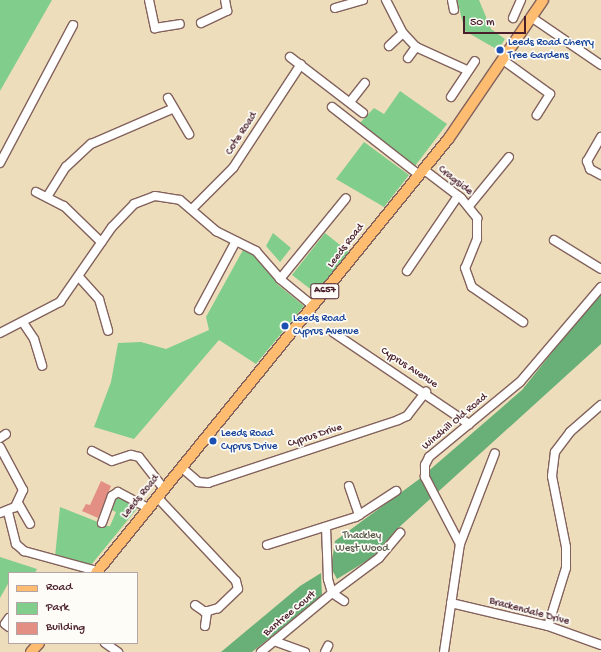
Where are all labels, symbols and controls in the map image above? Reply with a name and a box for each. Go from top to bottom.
scale bar [465,8,528,34]
text: 50 m [470,16,495,30]
place label: Leeds Road Cherry Tree Gardens [508,37,594,63]
marker: Leeds Road Cherry Tree Gardens [495,45,505,55]
street label: Cote Road [223,110,261,158]
street label: Cragside [435,163,475,199]
street label: Leeds Road [325,221,367,271]
road number: A657 [310,283,340,299]
place label: Leeds Road Cyprus Avenue [293,313,359,339]
marker: Leeds Road Cyprus Avenue [280,321,290,331]
street label: Cyprus Avenue [378,345,440,391]
street label: Windhill Old Road [420,391,490,453]
street label: Cyprus Drive [286,421,344,451]
place label: Leeds Road Cyprus Drive [221,428,277,454]
marker: Leeds Road Cyprus Drive [208,436,218,446]
street label: Leeds Road [119,472,163,522]
park label: Thackley West Wood [335,530,389,556]
legend [8,572,138,644]
text: Road [46,581,72,595]
street label: Bantree Court [261,588,319,640]
street label: Brackendale Drive [487,595,571,629]
text: Park [46,601,69,615]
text: Building [46,621,85,635]

